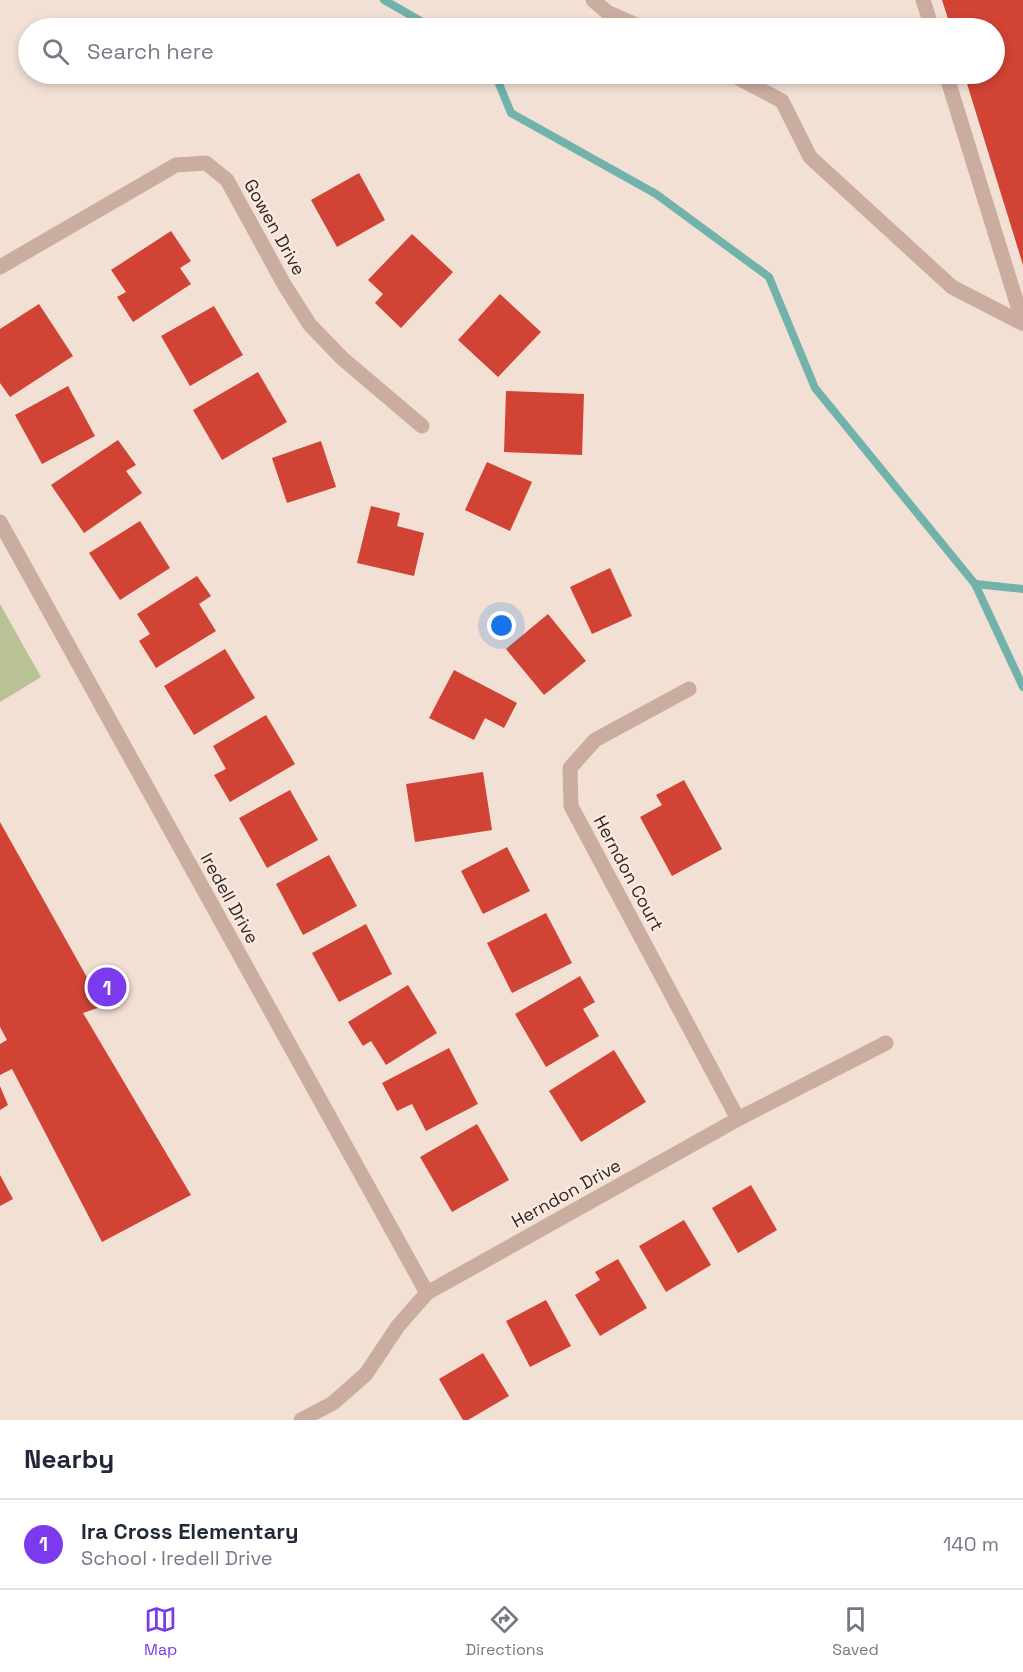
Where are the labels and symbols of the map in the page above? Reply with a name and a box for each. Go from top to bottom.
street label: Gowen Drive [239,175,311,279]
your location [487,611,516,640]
street label: Herndon Court [589,811,669,935]
street label: Iredell Drive [196,849,264,947]
pin: 1 [88,964,126,1010]
street label: Herndon Drive [507,1153,625,1233]

